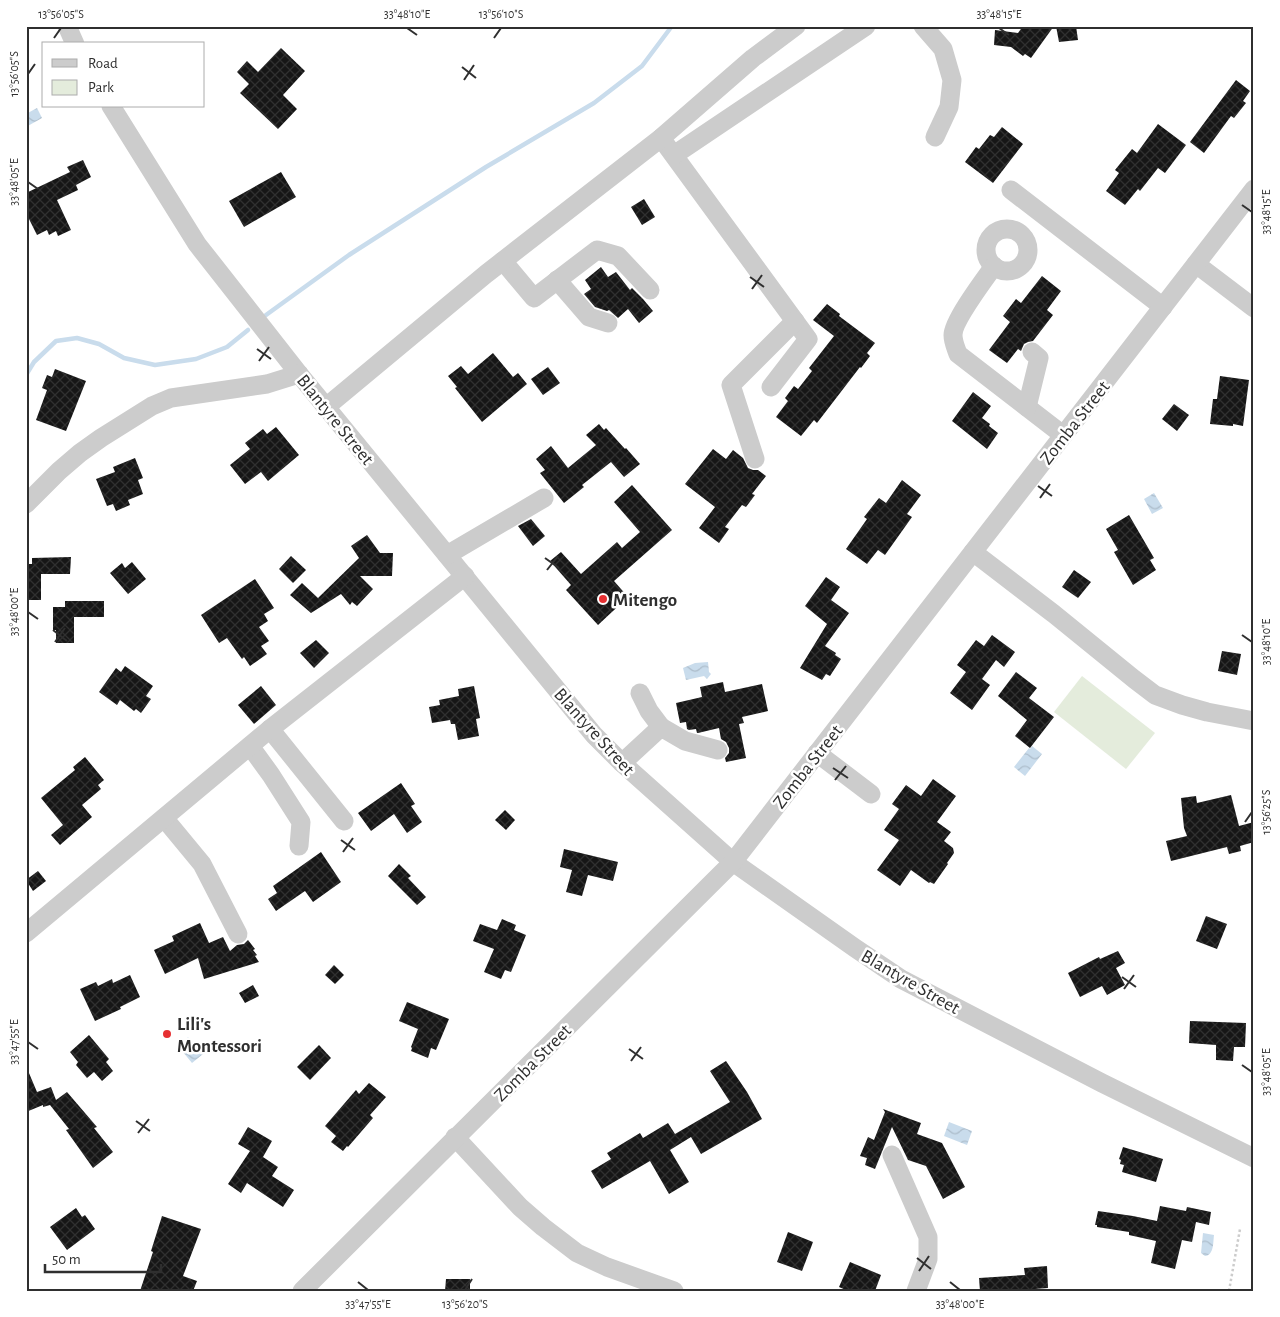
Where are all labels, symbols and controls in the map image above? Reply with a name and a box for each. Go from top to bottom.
text: 13°56'05"S [38,8,84,20]
text: 33°48'10"E [384,8,430,20]
text: 13°56'10"S [479,8,524,20]
text: 33°48'15"E [976,8,1022,20]
legend [42,42,205,108]
text: 13°56'05"S [8,51,20,97]
text: Road [88,56,118,71]
text: Park [88,80,114,95]
text: 33°48'05"E [8,158,20,206]
text: 33°48'15"E [1260,189,1272,235]
street label: Blantyre Street [293,371,377,469]
street label: Zomba Street [1037,378,1114,468]
text: 33°48'00"E [8,587,20,636]
place label: Mitengo [613,591,677,610]
marker: Mitengo [597,593,609,605]
text: 33°48'10"E [1260,619,1272,665]
street label: Blantyre Street [550,685,638,779]
street label: Zomba Street [770,722,847,812]
text: 13°56'25"S [1260,789,1272,834]
street label: Blantyre Street [858,947,963,1018]
place label: Lili's Montessori [177,1015,262,1056]
text: 33°47'55"E [8,1019,20,1065]
street label: Zomba Street [491,1021,575,1105]
marker: Lili's Montessori [161,1028,173,1040]
text: 33°48'05"E [1260,1048,1272,1096]
scale bar [45,1242,161,1274]
text: 50 m [52,1252,81,1267]
text: 33°47'55"E [345,1298,391,1310]
text: 13°56'20"S [442,1298,488,1310]
text: 33°48'00"E [936,1298,985,1310]

